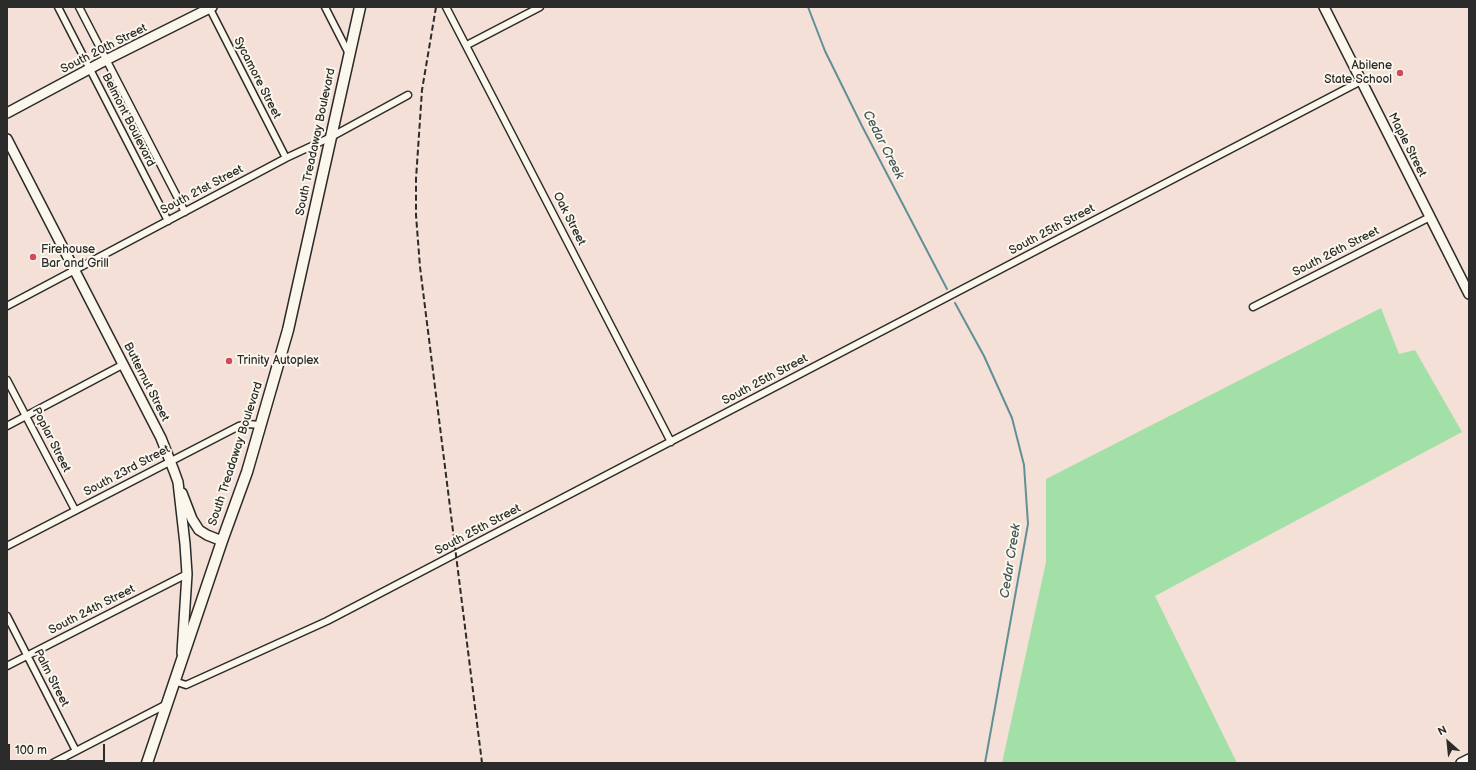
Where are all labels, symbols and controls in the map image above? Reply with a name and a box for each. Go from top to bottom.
street label: South 20th Street [58,21,150,77]
street label: Sycamore Street [230,35,284,121]
place label: Abilene State School [1324,59,1392,87]
street label: South Treadaway Boulevard [293,67,339,217]
marker: Abilene State School [1395,68,1405,78]
street label: Belmont Boulevard [98,71,158,169]
water label: Cedar Creek [859,108,907,182]
street label: Maple Street [1385,111,1429,179]
street label: South 21st Street [158,162,246,218]
street label: Oak Street [549,190,589,248]
street label: South 25th Street [1007,201,1097,259]
street label: South 26th Street [1290,224,1382,280]
place label: Firehouse Bar and Grill [41,243,109,271]
marker: Firehouse Bar and Grill [28,252,38,262]
street label: Butternut Street [120,340,172,424]
street label: South 25th Street [720,351,810,409]
place label: Trinity Autoplex [237,354,319,368]
marker: Trinity Autoplex [224,356,234,366]
street label: South Treadaway Boulevard [206,380,266,528]
street label: Poplar Street [29,405,73,475]
street label: South 23rd Street [81,442,173,500]
street label: South 25th Street [433,501,523,559]
water label: Cedar Creek [997,523,1025,599]
street label: South 24th Street [46,582,138,638]
street label: Palm Street [30,647,72,709]
north arrow [1428,722,1468,762]
text: N [1436,723,1449,739]
scale bar [10,736,107,762]
text: 100 m [15,743,47,758]

